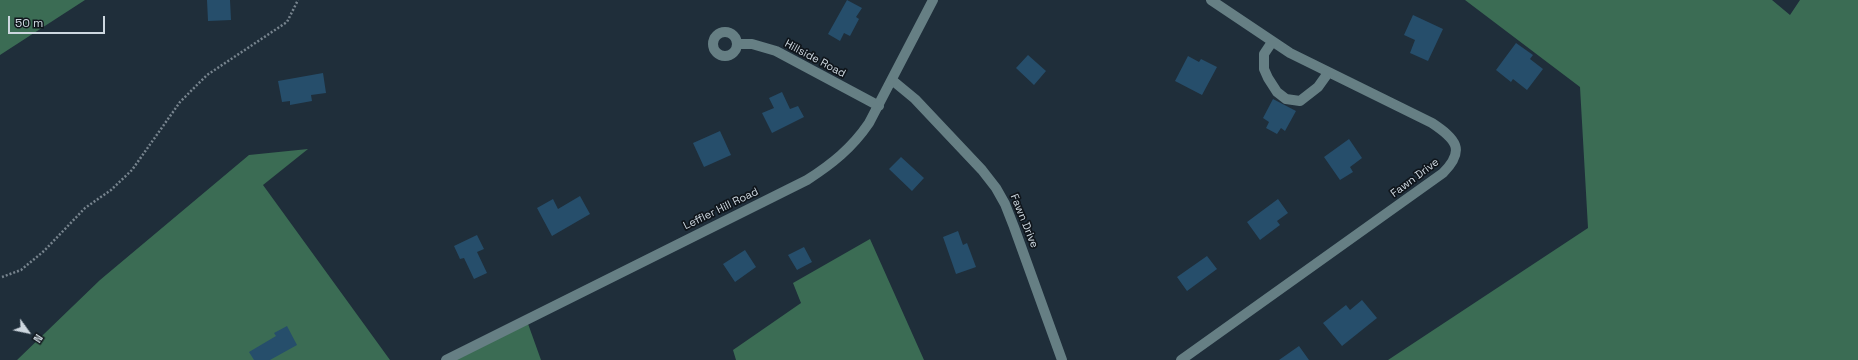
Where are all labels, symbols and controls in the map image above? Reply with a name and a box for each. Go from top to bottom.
scale bar [10,8,107,34]
text: 50 m [15,15,43,31]
street label: Hillside Road [782,37,848,81]
street label: Fawn Drive [1388,156,1442,200]
street label: Leffler Hill Road [681,185,761,233]
street label: Fawn Drive [1007,192,1041,250]
north arrow [8,312,48,352]
text: N [30,332,46,345]

